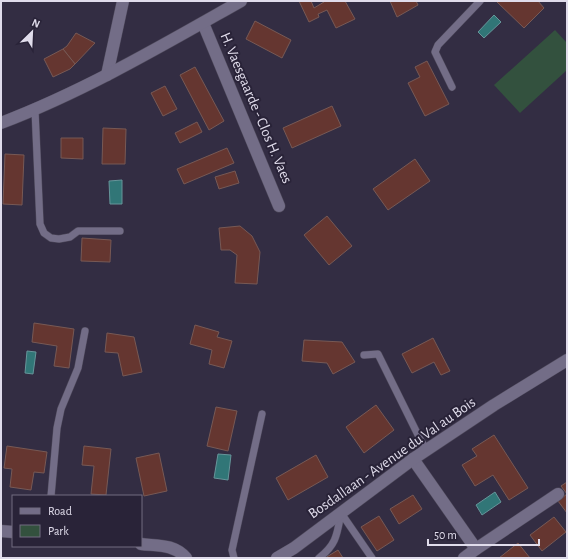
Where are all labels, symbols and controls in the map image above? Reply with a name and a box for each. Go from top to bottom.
north arrow [12,12,52,52]
text: N [30,17,42,30]
street label: H. Vaesgaarde - Clos H. Vaes [217,30,295,186]
street label: Bosdallaan - Avenue du Val au Bois [306,394,478,522]
legend [12,495,142,547]
text: Road [48,505,72,517]
scale bar [428,521,539,547]
text: Park [48,525,69,537]
text: 50 m [434,529,457,541]

